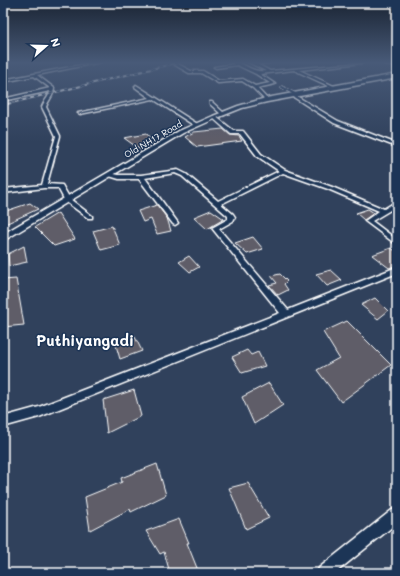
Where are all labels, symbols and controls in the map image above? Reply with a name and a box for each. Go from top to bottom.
north arrow [26,26,66,66]
text: N [47,36,64,49]
street label: Old NH17 Road [122,118,184,160]
district label: Puthiyangadi [36,330,134,350]

